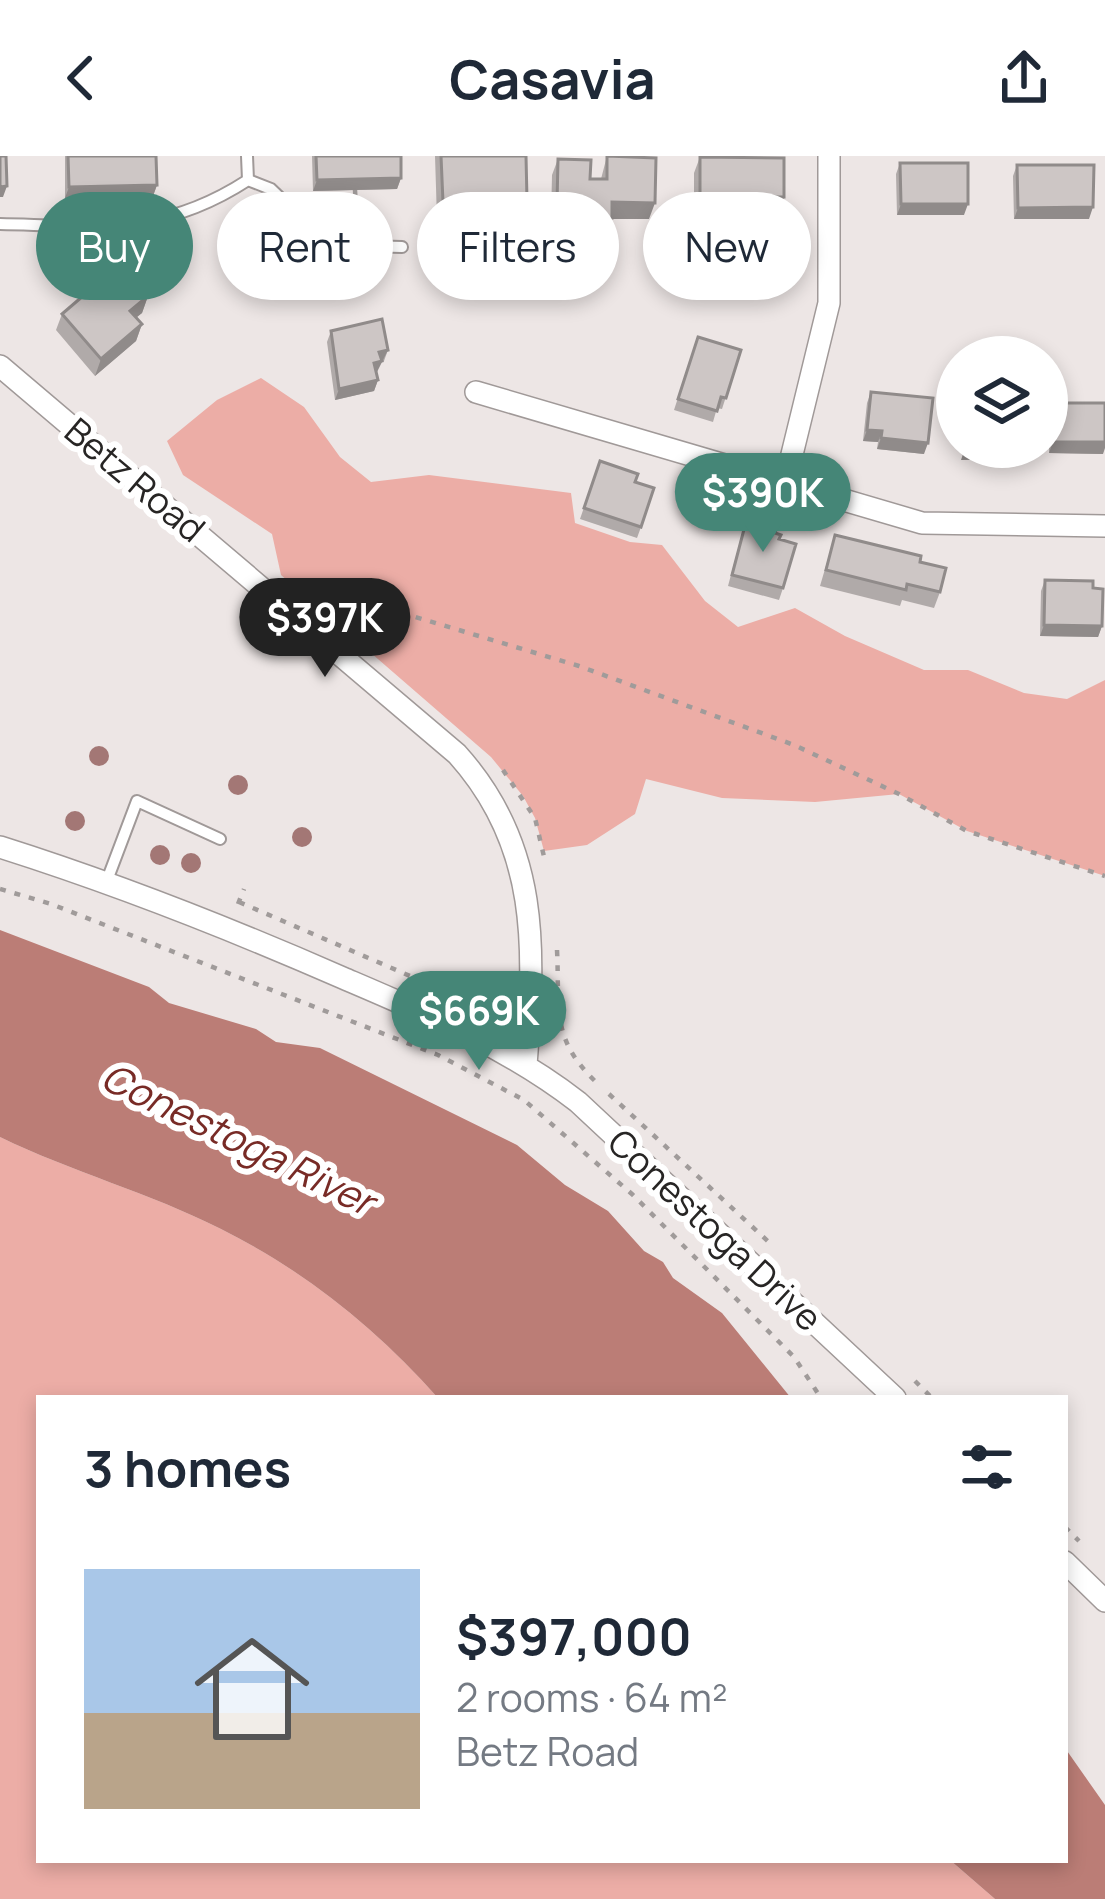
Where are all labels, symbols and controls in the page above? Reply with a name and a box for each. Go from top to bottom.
text: Casavia [449,41,656,115]
icon: back [48,45,114,111]
icon: share [991,45,1057,111]
chip: Buy [36,192,193,300]
chip: Rent [217,192,393,300]
chip: Filters [417,192,619,300]
chip: New [643,192,811,300]
map controls [936,336,1068,468]
button: layers [936,336,1068,468]
street label: Betz Road [55,406,216,553]
pin: $390K [679,453,847,555]
text: $390K [702,465,824,519]
pin: $397K [241,578,409,680]
text: $397K [266,590,384,644]
pin: $669K [395,971,563,1073]
text: $669K [418,983,540,1037]
water label: Conestoga River [93,1049,388,1230]
street label: Conestoga Drive [598,1118,833,1342]
text: 3 homes [84,1433,291,1502]
icon: filters [954,1434,1020,1500]
text: $397,000 [456,1601,692,1670]
icon: home [180,1617,324,1761]
text: 2 rooms · 64 m² [456,1670,727,1724]
text: Betz Road [456,1724,639,1778]

